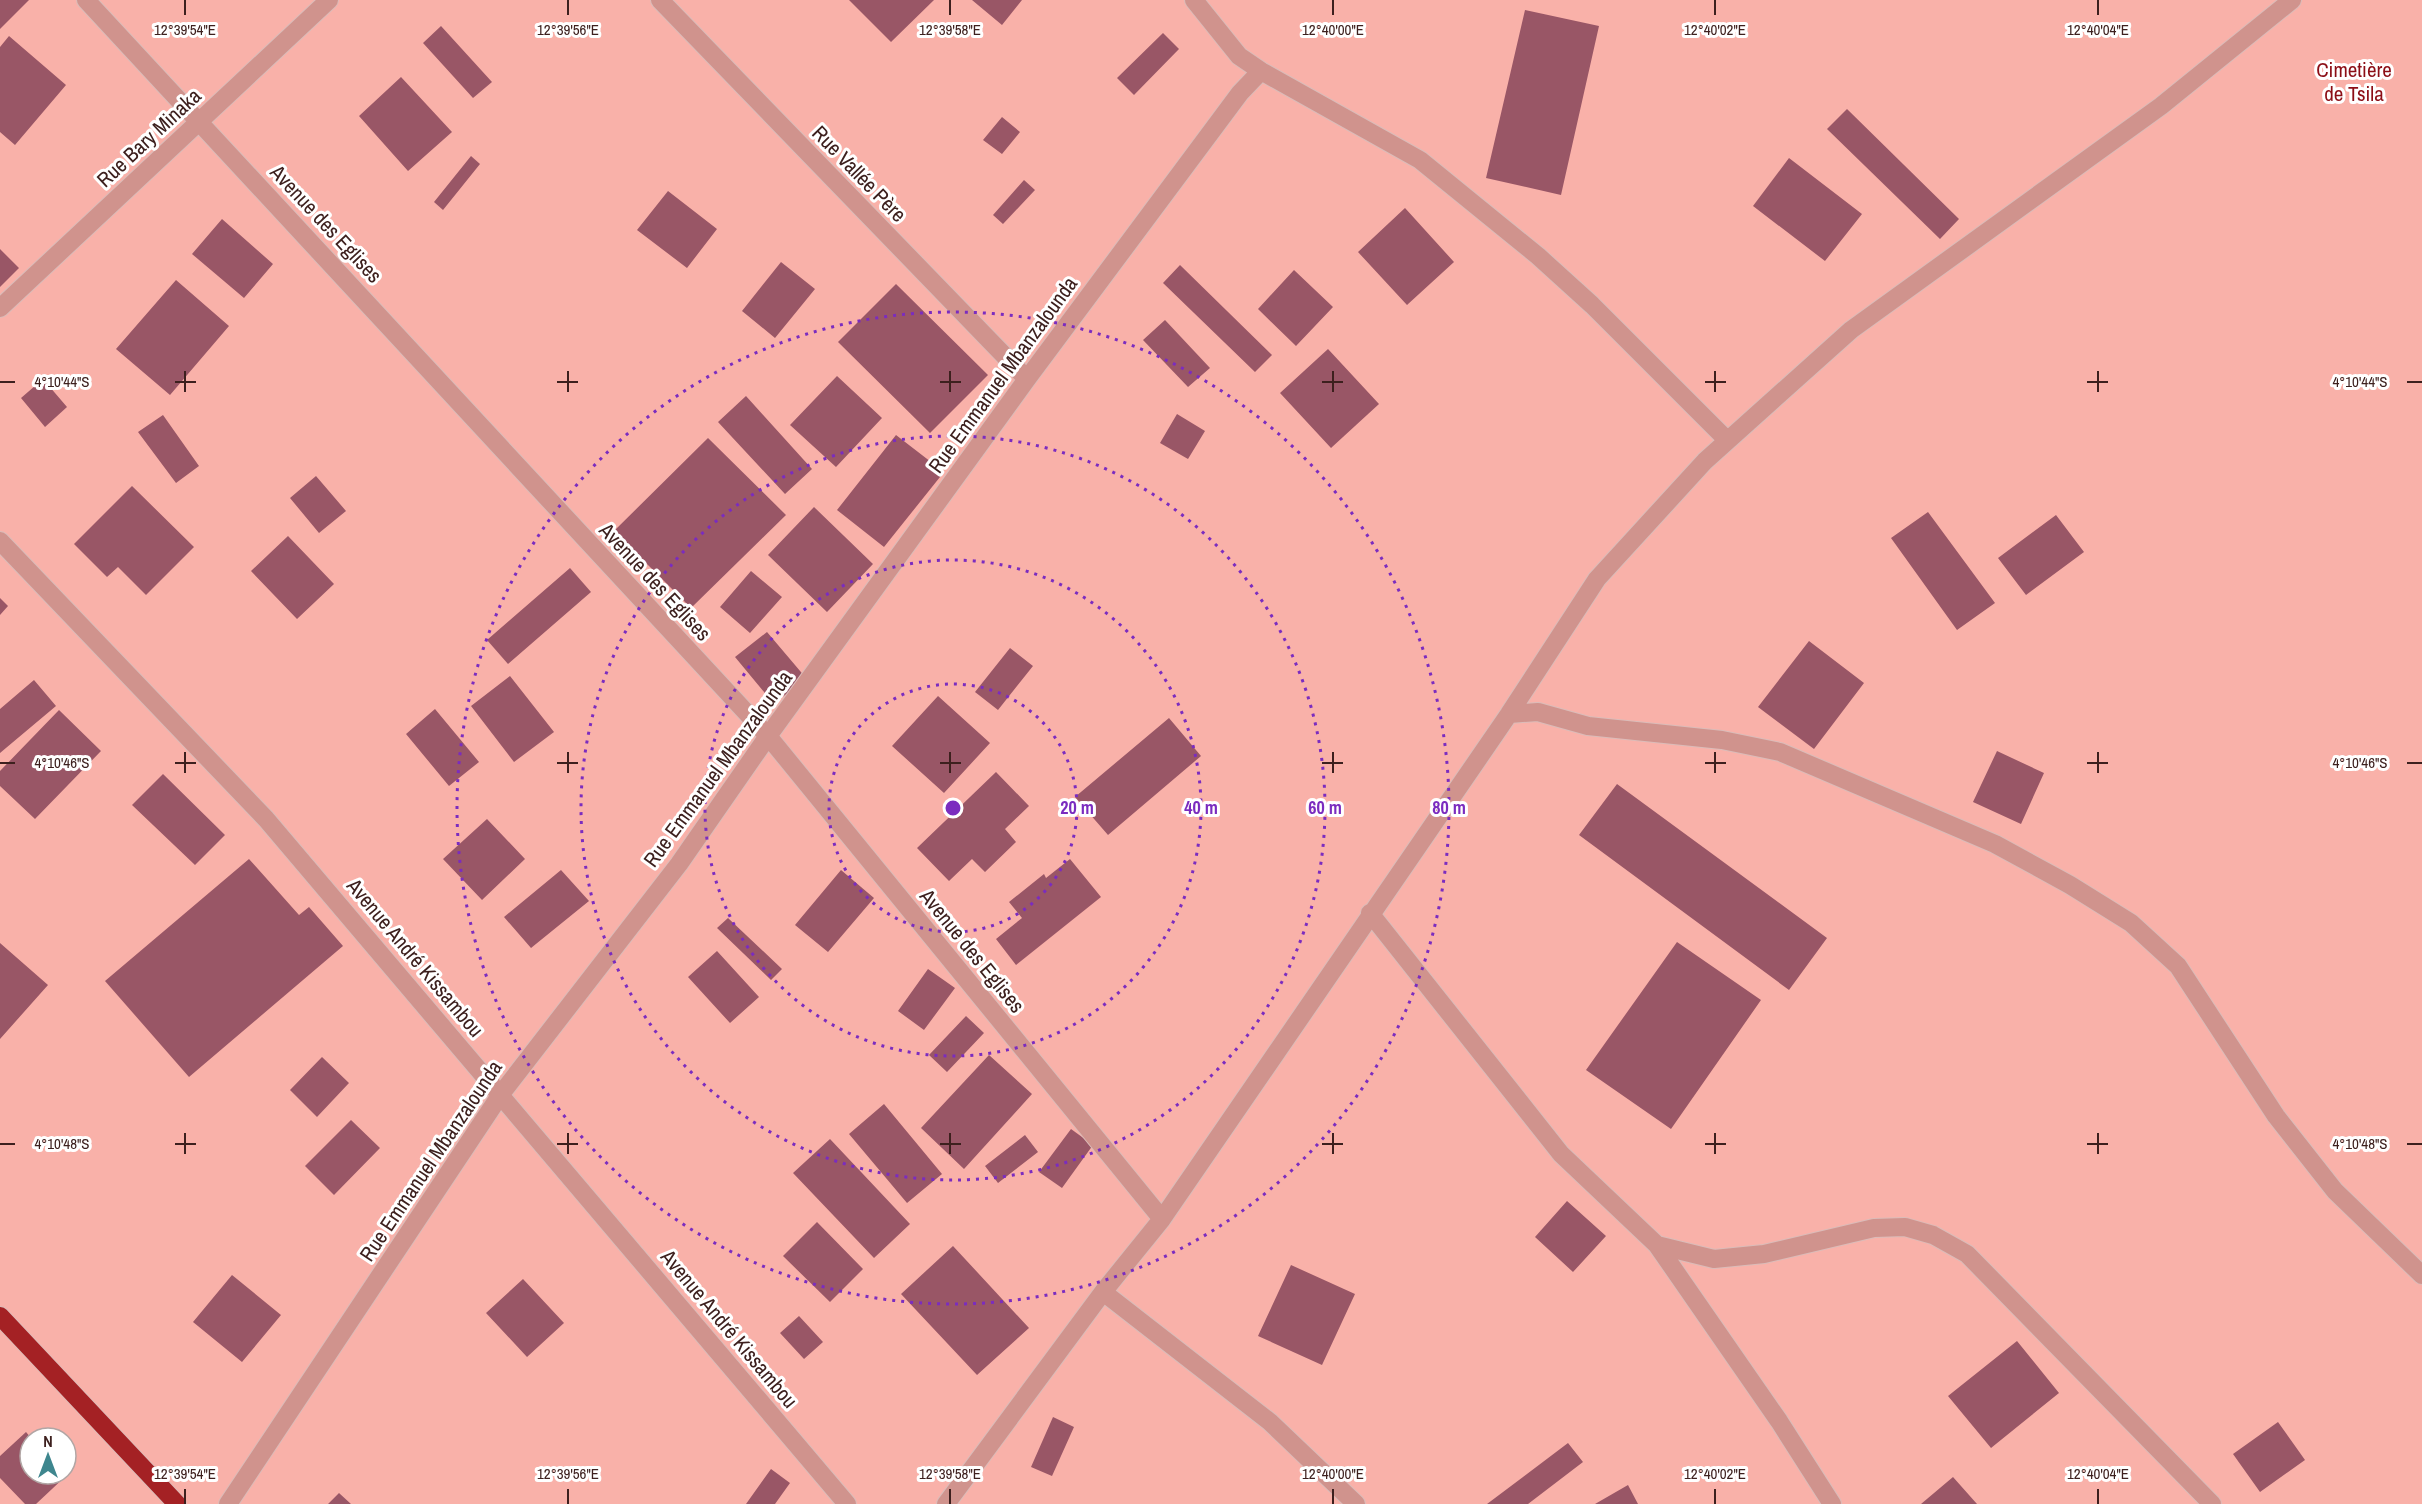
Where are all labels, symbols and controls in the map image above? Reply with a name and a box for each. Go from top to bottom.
text: 12°39'54"E [154,19,216,40]
text: 12°39'56"E [537,19,599,40]
text: 12°39'58"E [919,19,981,40]
text: 12°40'00"E [1302,19,1364,40]
text: 12°40'02"E [1684,19,1746,40]
text: 12°40'04"E [2067,19,2129,40]
park label: Cimetière de Tsila [2316,55,2392,108]
street label: Rue Bary Minaka [90,81,208,194]
street label: Rue Vallée Père [806,119,913,228]
street label: Avenue des Eglises [263,157,389,289]
street label: Rue Emmanuel Mbanzalounda [921,270,1084,479]
text: 4°10'44"S [34,371,90,392]
text: 4°10'44"S [2332,371,2388,392]
street label: Avenue des Eglises [592,515,718,647]
street label: Rue Emmanuel Mbanzalounda [636,664,799,873]
text: 4°10'46"S [34,752,90,773]
text: 4°10'46"S [2332,752,2388,773]
text: 20 m [1060,795,1094,820]
text: 40 m [1184,795,1218,820]
text: 60 m [1308,795,1342,820]
text: 80 m [1432,795,1466,820]
centre of rings [943,798,963,818]
street label: Avenue André Kissambou [340,871,490,1043]
street label: Avenue des Eglises [913,882,1031,1019]
street label: Rue Emmanuel Mbanzalounda [352,1054,509,1267]
text: 4°10'48"S [34,1133,90,1154]
text: 4°10'48"S [2332,1133,2388,1154]
street label: Avenue André Kissambou [654,1242,804,1414]
north arrow [18,1426,78,1486]
text: N [43,1430,53,1452]
text: 12°39'54"E [154,1463,216,1484]
text: 12°39'56"E [537,1463,599,1484]
text: 12°39'58"E [919,1463,981,1484]
text: 12°40'00"E [1302,1463,1364,1484]
text: 12°40'02"E [1684,1463,1746,1484]
text: 12°40'04"E [2067,1463,2129,1484]

